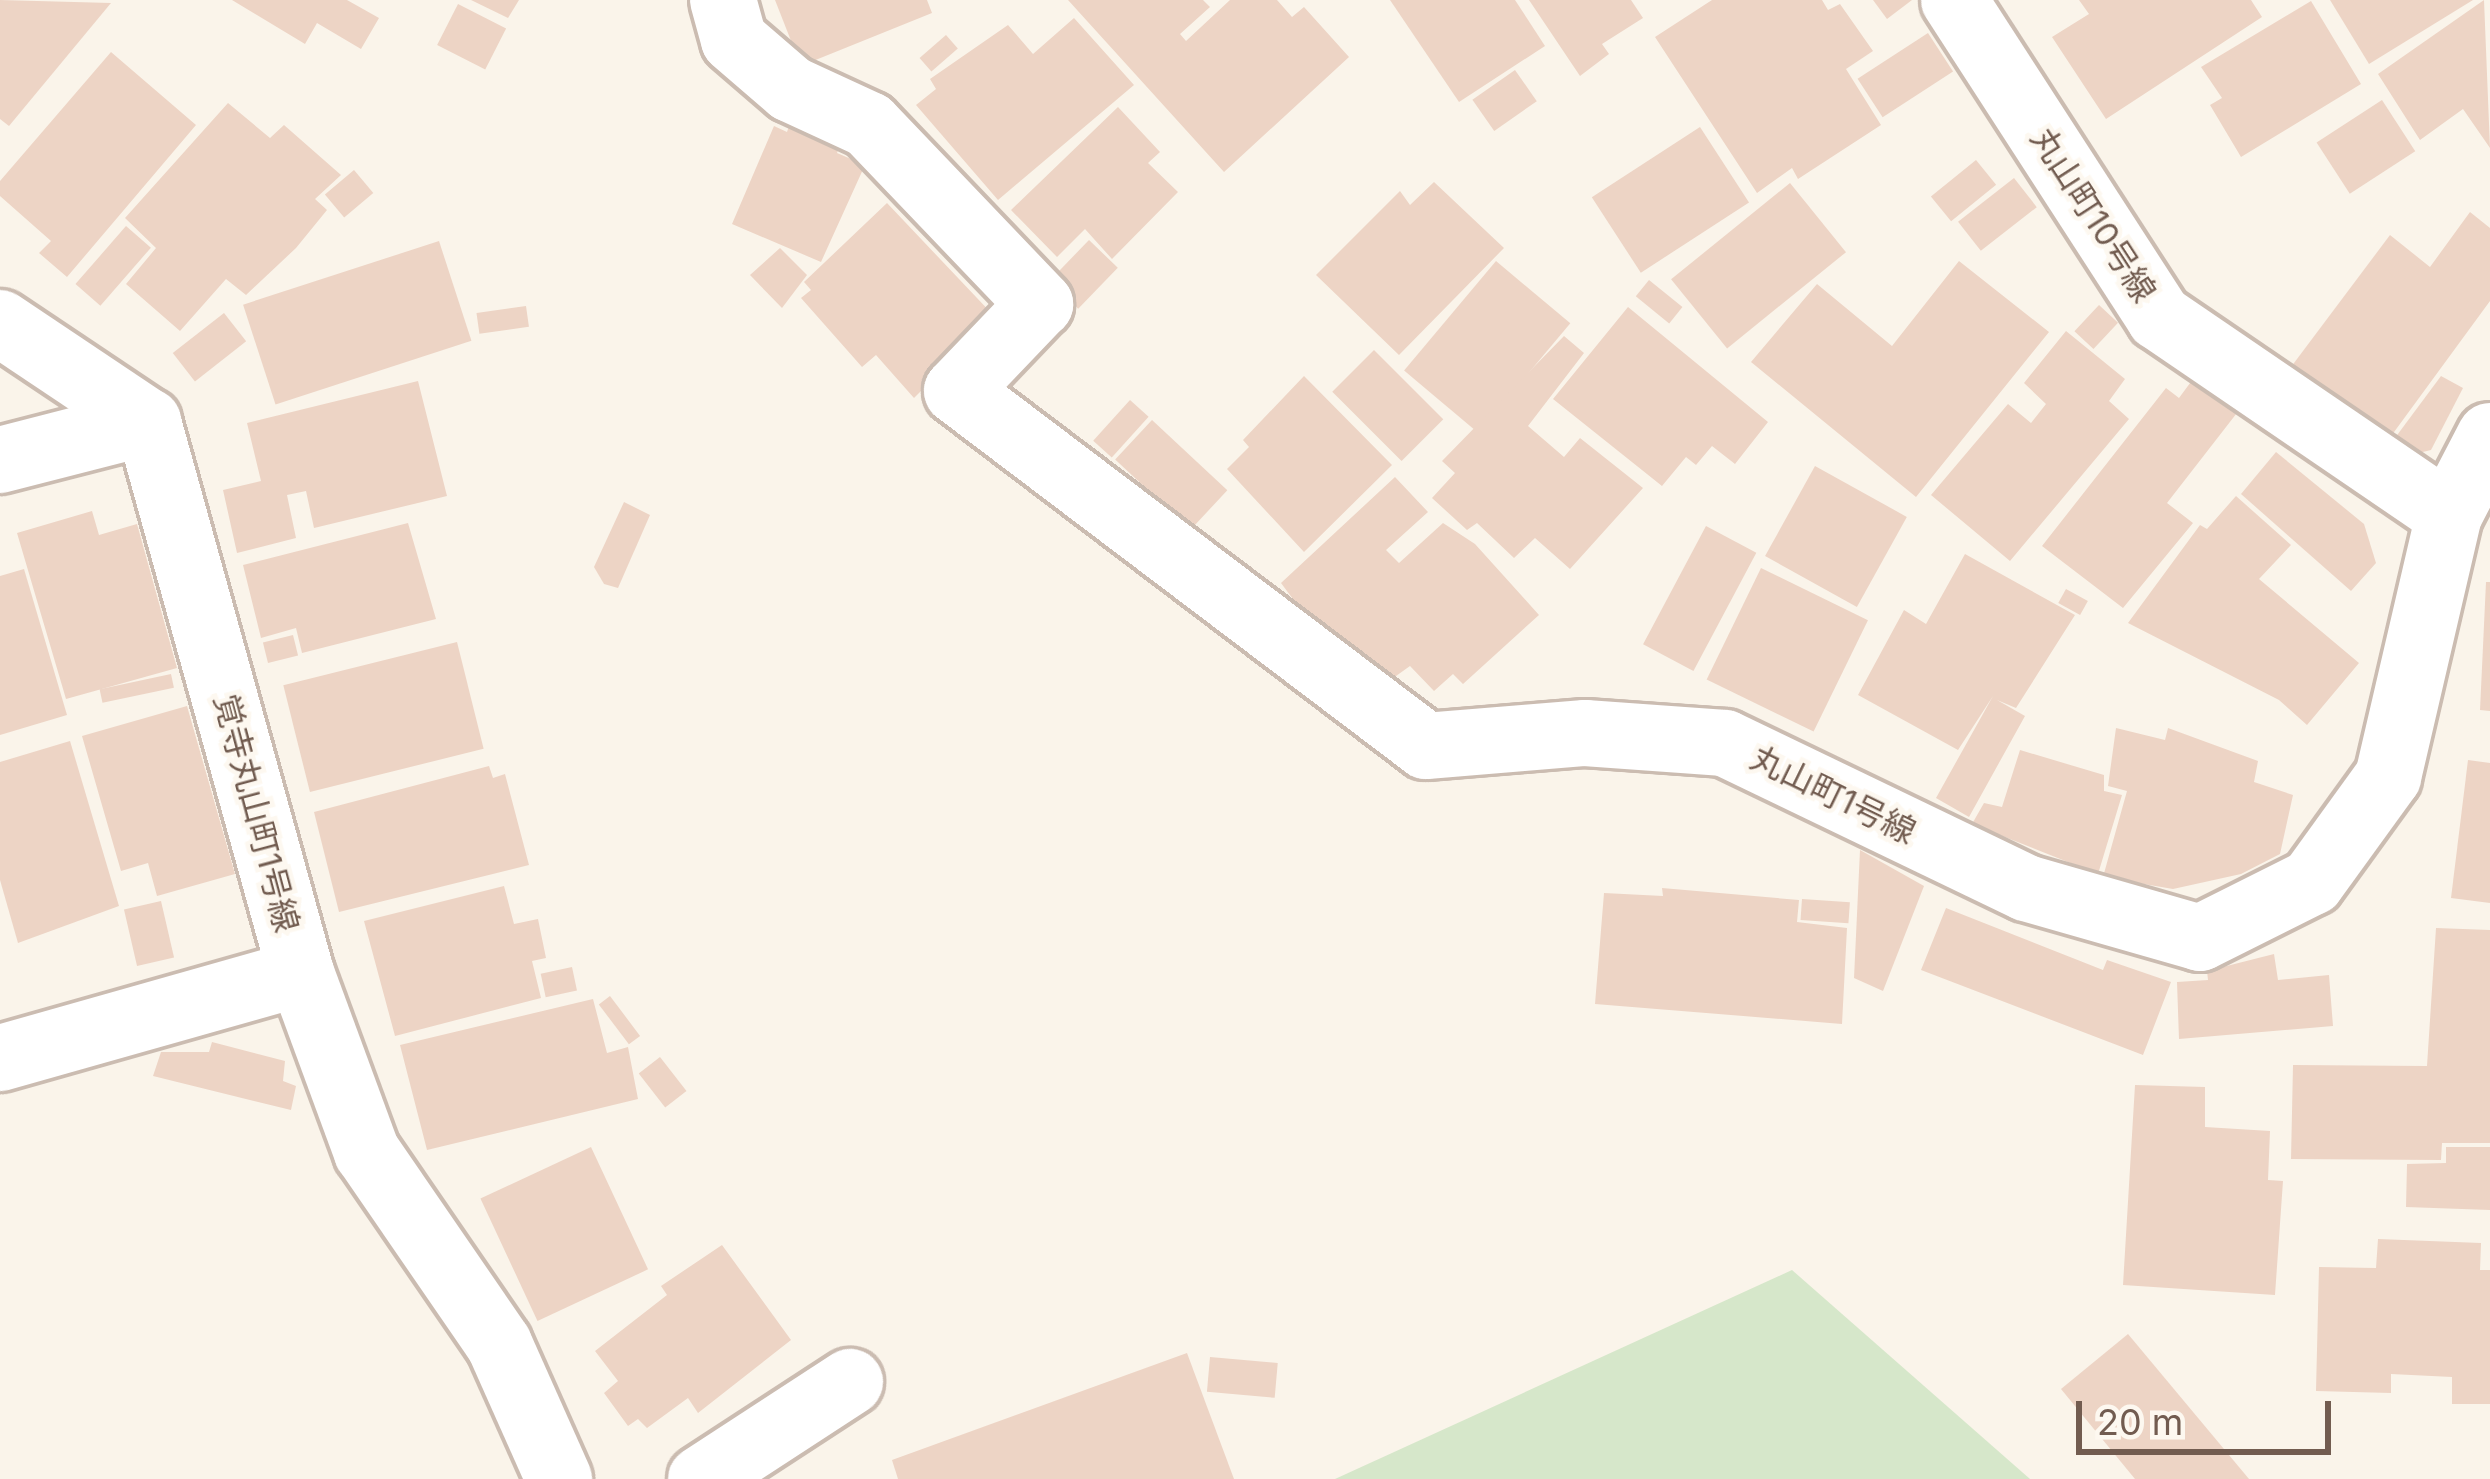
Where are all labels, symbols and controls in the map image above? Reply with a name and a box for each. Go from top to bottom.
street label: 丸山町10号線 [2022,121,2164,309]
street label: 覚寺丸山町1号線 [205,690,307,936]
street label: 丸山町1号線 [1744,738,1922,852]
scale bar [2082,1377,2337,1451]
text: 20 m [2097,1400,2183,1444]

